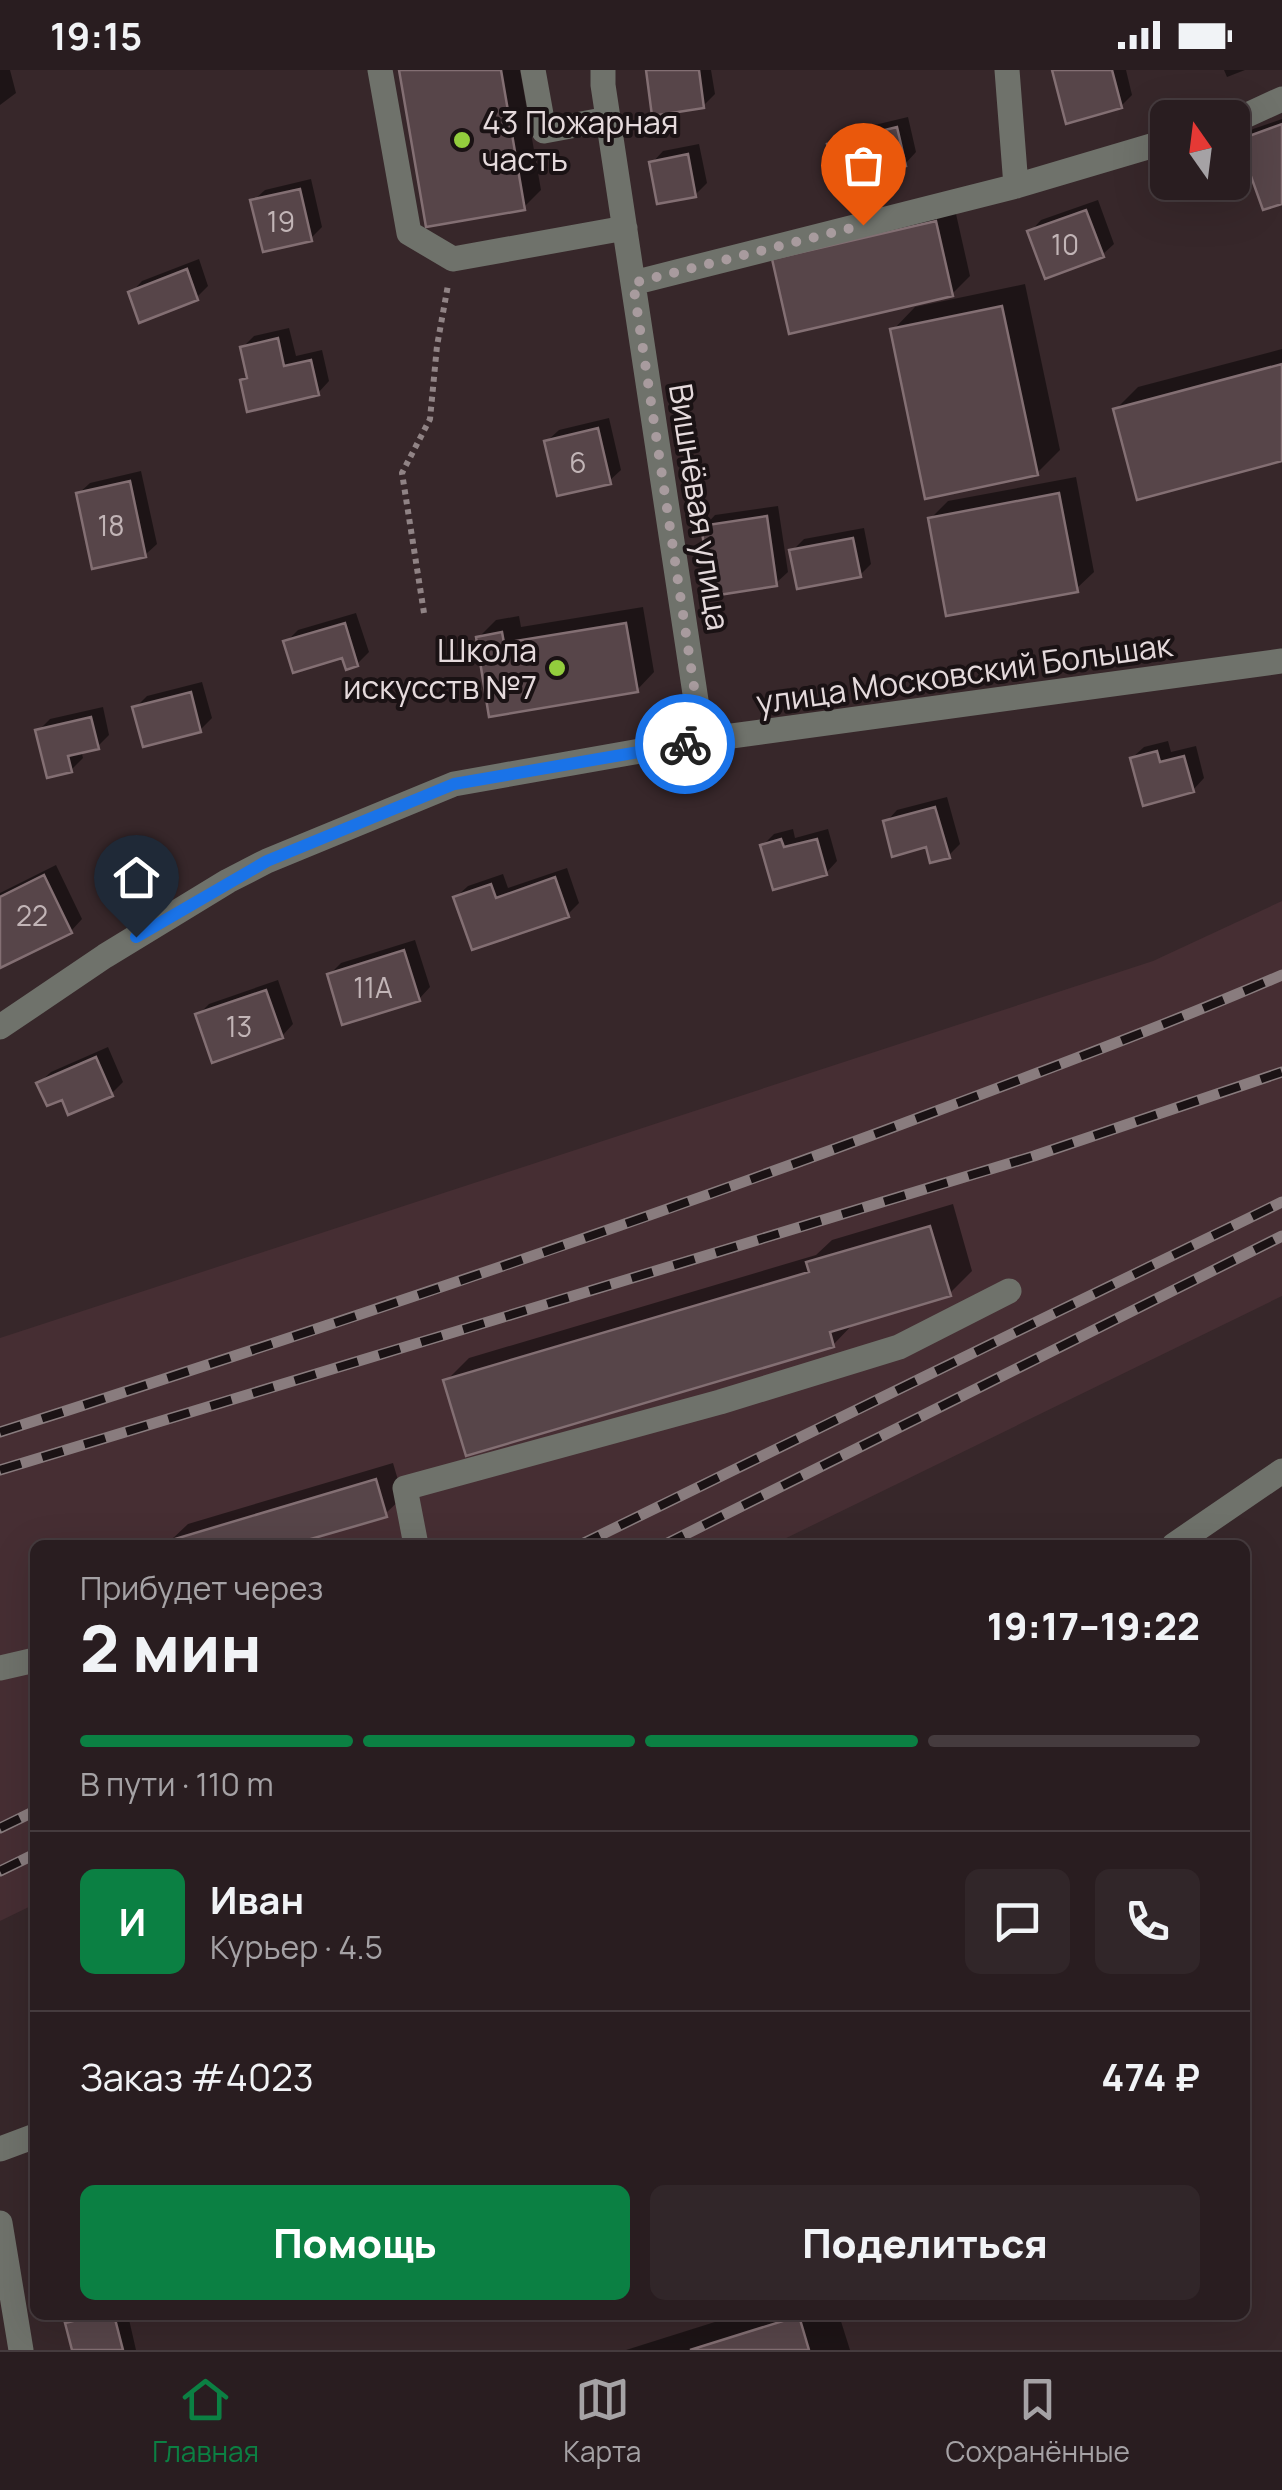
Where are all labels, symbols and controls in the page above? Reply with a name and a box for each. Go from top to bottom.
text: 19:15 [50,9,142,61]
place label: 43 Пожарная часть [482,100,679,181]
north arrow [1150,100,1250,200]
map controls [1150,100,1250,200]
pin [821,123,906,226]
marker: 43 Пожарная часть [451,129,473,151]
icon: bag [836,138,891,193]
house number: 19 [267,202,295,240]
house number: 10 [1051,225,1079,263]
street label: Вишнёвая улица [659,381,741,633]
house number: 6 [569,443,587,481]
house number: 18 [97,506,125,544]
street label: улица Московский Большак [753,622,1176,724]
place label: Школа искусств №7 [343,628,537,709]
marker: Школа искусств №7 [546,657,568,679]
courier [635,694,735,794]
icon: bike [658,717,713,772]
pin [94,835,179,938]
icon: home [109,850,164,905]
house number: 22 [16,896,48,934]
house number: 11А [353,968,393,1006]
house number: 13 [226,1007,252,1045]
text: Прибудет через [80,1566,323,1610]
text: 19:17–19:22 [987,1599,1200,1651]
text: 2 мин [80,1603,262,1692]
text: В пути · 110 m [80,1762,274,1806]
button: chat [965,1869,1070,1974]
button: phone [1095,1869,1200,1974]
text: Иван [210,1873,304,1925]
text: И [119,1895,146,1947]
text: Курьер · 4.5 [210,1925,383,1969]
text: Заказ #4023 [80,2050,314,2102]
text: 474 ₽ [1101,2050,1200,2102]
button: Помощь [80,2185,630,2300]
button: Поделиться [650,2185,1200,2300]
tab: Главная [152,2372,259,2470]
tab: Карта [563,2372,641,2470]
tab: Сохранённые [945,2372,1130,2470]

